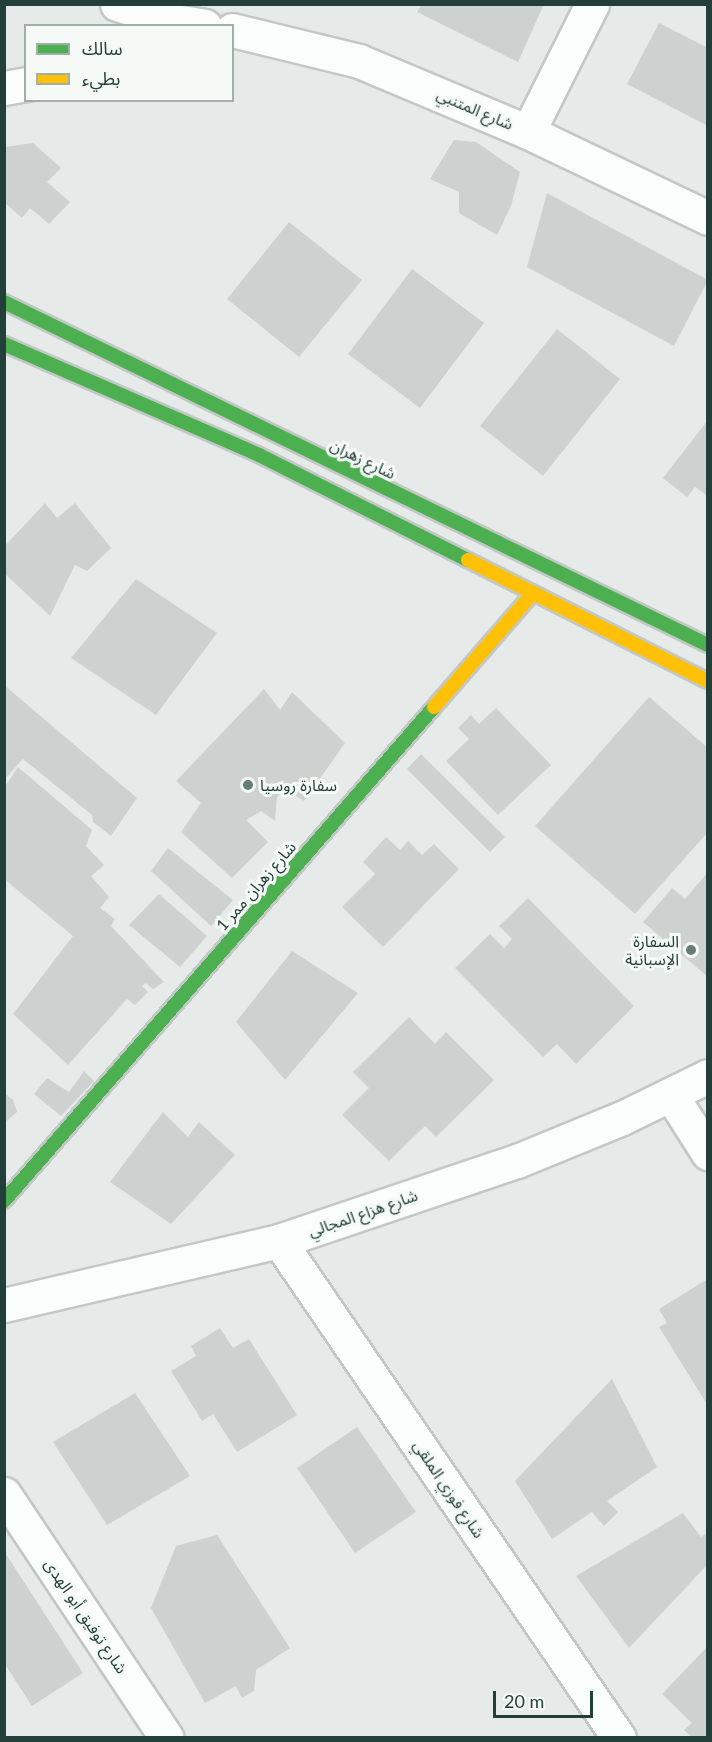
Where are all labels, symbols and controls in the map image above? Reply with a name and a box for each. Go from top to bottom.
legend [24,24,234,102]
text: سالك [82,37,123,59]
text: بطيء [82,67,120,89]
street label: شارع المتنبي [434,84,516,134]
street label: شارع زهران [327,435,399,483]
place label: سفارة روسيا [260,775,337,795]
marker: سفارة روسيا [241,778,255,792]
street label: شارع زهران ممر 1 [212,837,300,935]
place label: السفارة الإسبانية [625,931,679,969]
marker: السفارة الإسبانية [684,943,698,957]
street label: شارع هزاع المجالي [306,1185,420,1241]
street label: شارع فوزي الملقي [409,1436,489,1542]
street label: شارع توفيق أبو الهدى [41,1555,131,1677]
scale bar [496,1679,596,1717]
text: 20 m [504,1690,544,1712]

